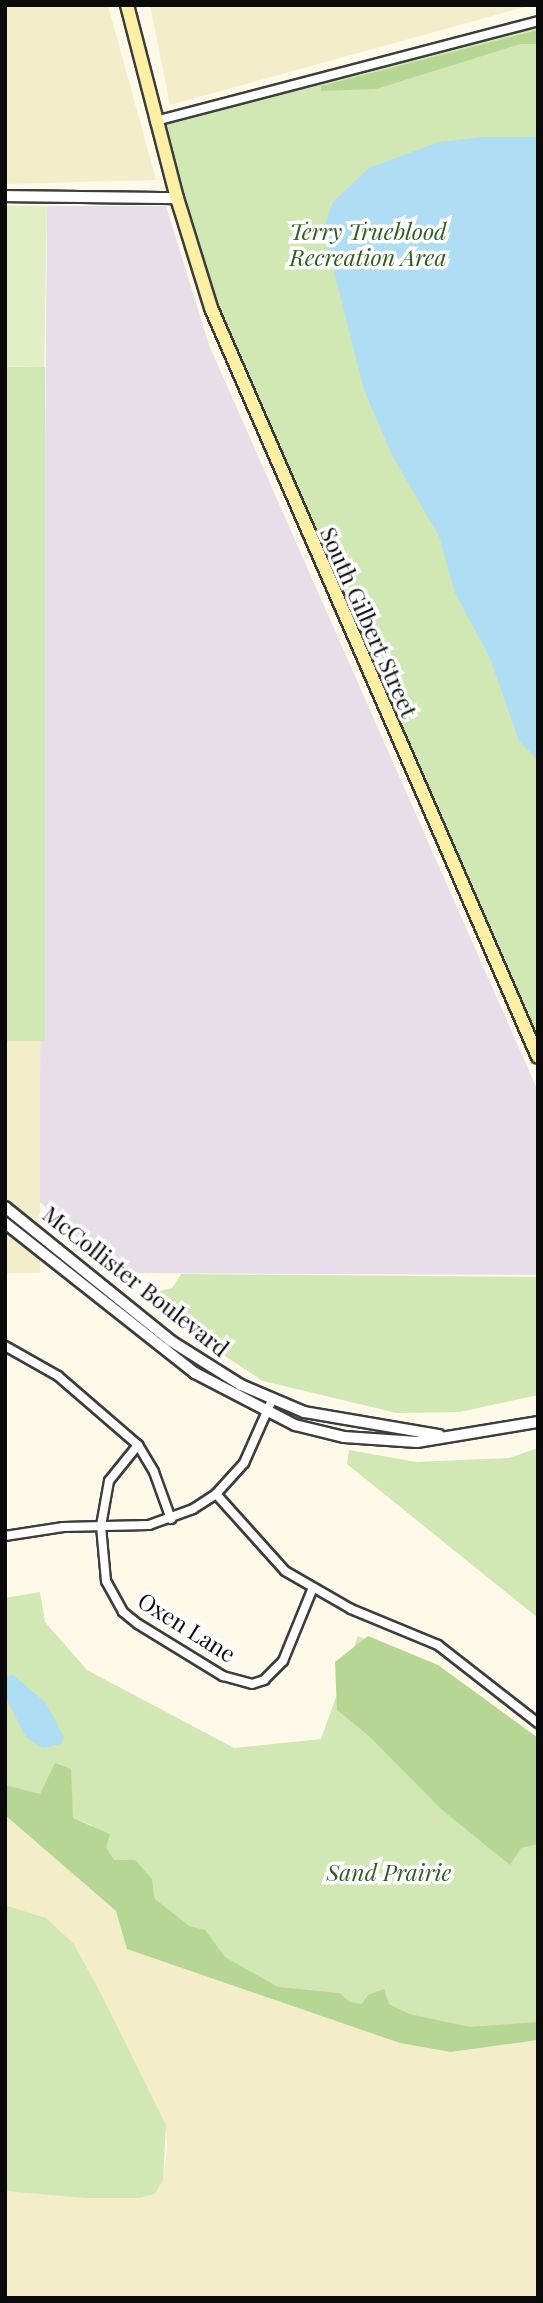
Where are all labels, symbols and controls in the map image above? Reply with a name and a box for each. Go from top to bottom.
park label: Terry Trueblood Recreation Area [289,217,447,271]
street label: South Gilbert Street [315,522,423,722]
street label: McCollister Boulevard [37,1200,235,1362]
street label: Oxen Lane [133,1586,241,1668]
park label: Sand Prairie [327,1858,451,1886]

